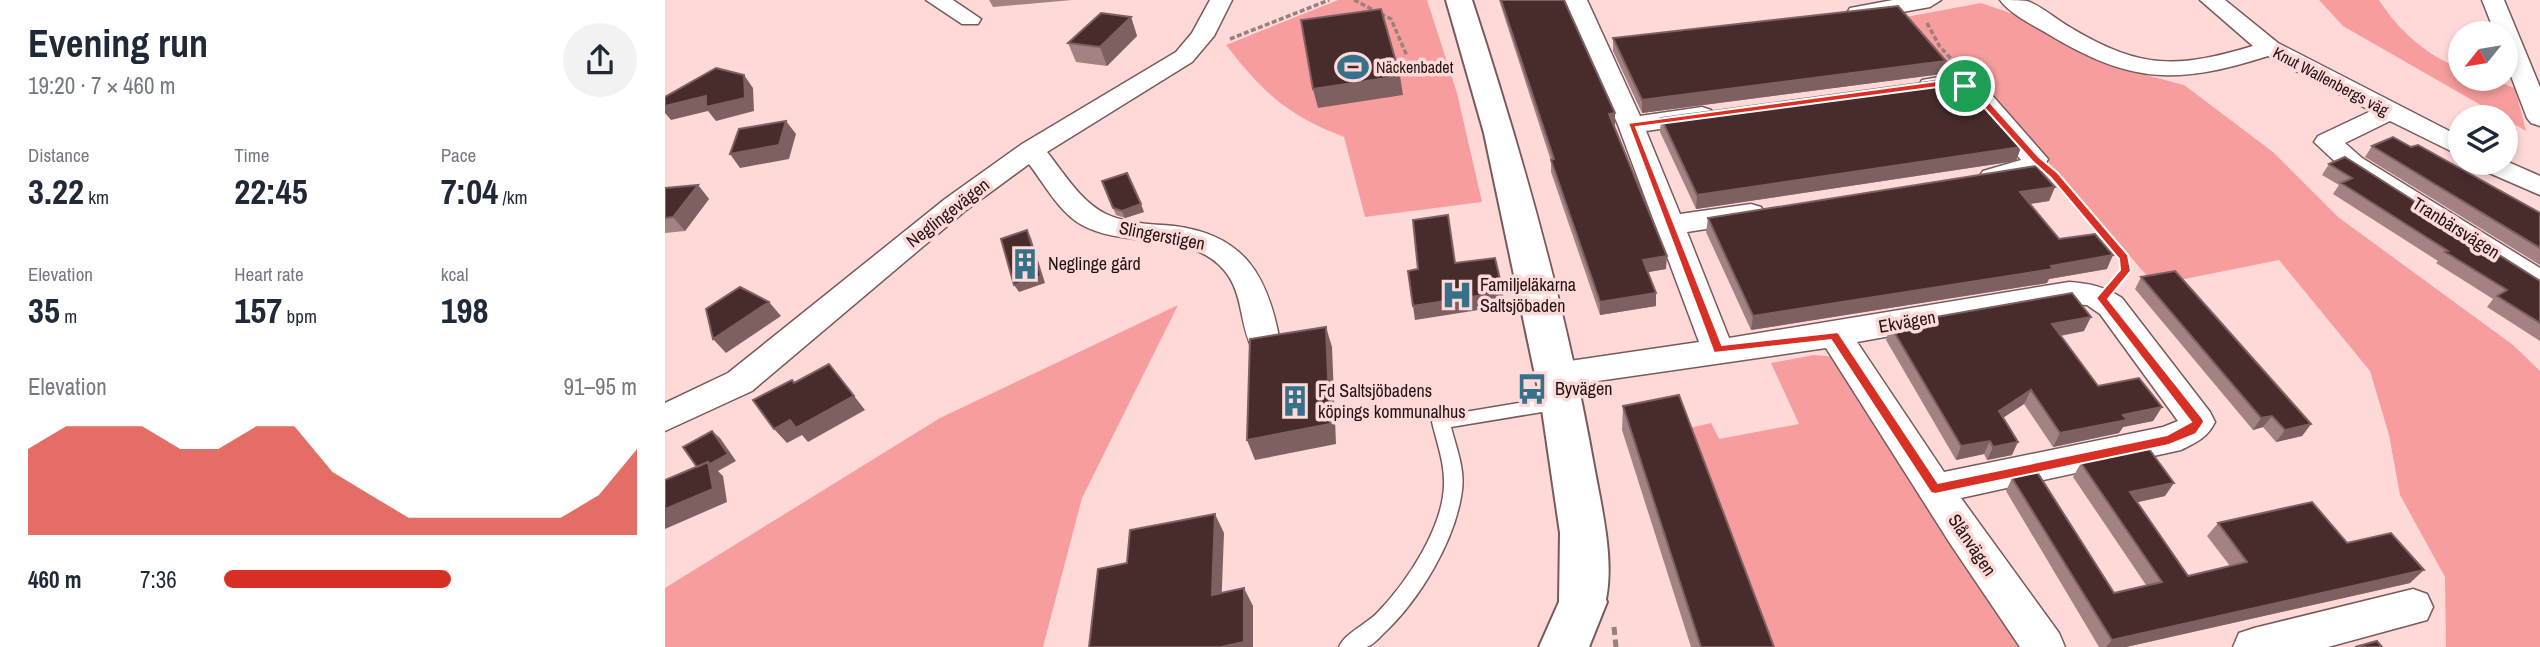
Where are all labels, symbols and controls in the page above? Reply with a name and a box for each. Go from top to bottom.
text: Evening run [28,18,208,69]
north arrow [2448,21,2518,91]
map controls [2448,21,2518,175]
button: share [563,23,637,97]
street label: Knut Wallenbergs väg [2269,41,2393,121]
sports icon: Näckenbadet [1336,50,1370,84]
place label: Näckenbadet [1376,56,1454,78]
pin [1935,56,1995,116]
icon: arrive [1946,67,1984,105]
text: 19:20 · 7 × 460 m [28,70,175,101]
button: layers [2448,105,2518,175]
text: Distance [28,142,89,168]
text: Time [234,142,269,168]
text: Pace [441,142,476,168]
text: 3.22 [28,168,84,215]
text: 22:45 [234,168,308,215]
text: 7:04 [441,168,498,215]
street label: Neglingevägen [901,172,995,253]
text: km [84,184,109,210]
text: /km [498,184,528,210]
street label: Tranbärsvägen [2408,191,2505,264]
street label: Slingerstigen [1117,215,1207,256]
building icon: Neglinge gård [1008,247,1042,281]
place label: Neglinge gård [1048,251,1141,276]
text: Elevation [28,261,93,287]
text: Heart rate [234,261,304,287]
text: kcal [441,261,468,287]
place label: Familjeläkarna Saltsjöbaden [1480,272,1576,318]
hospital icon: Familjeläkarna Saltsjöbaden [1440,278,1474,312]
text: 35 [28,287,60,334]
text: 157 [234,287,282,334]
text: 198 [441,287,489,334]
text: m [60,303,77,329]
text: bpm [282,303,317,329]
street label: Ekvägen [1876,304,1937,339]
text: Elevation [28,371,107,402]
text: 91–95 m [564,371,637,402]
bus stop icon: Byvägen [1515,372,1549,406]
place label: Byvägen [1555,376,1612,401]
place label: Fd Saltsjöbadens köpings kommunalhus [1318,378,1466,424]
building icon: Fd Saltsjöbadens köpings kommunalhus [1278,384,1312,418]
street label: Slånvägen [1943,509,2002,581]
text: 460 m [28,564,81,595]
text: 7:36 [140,564,177,595]

